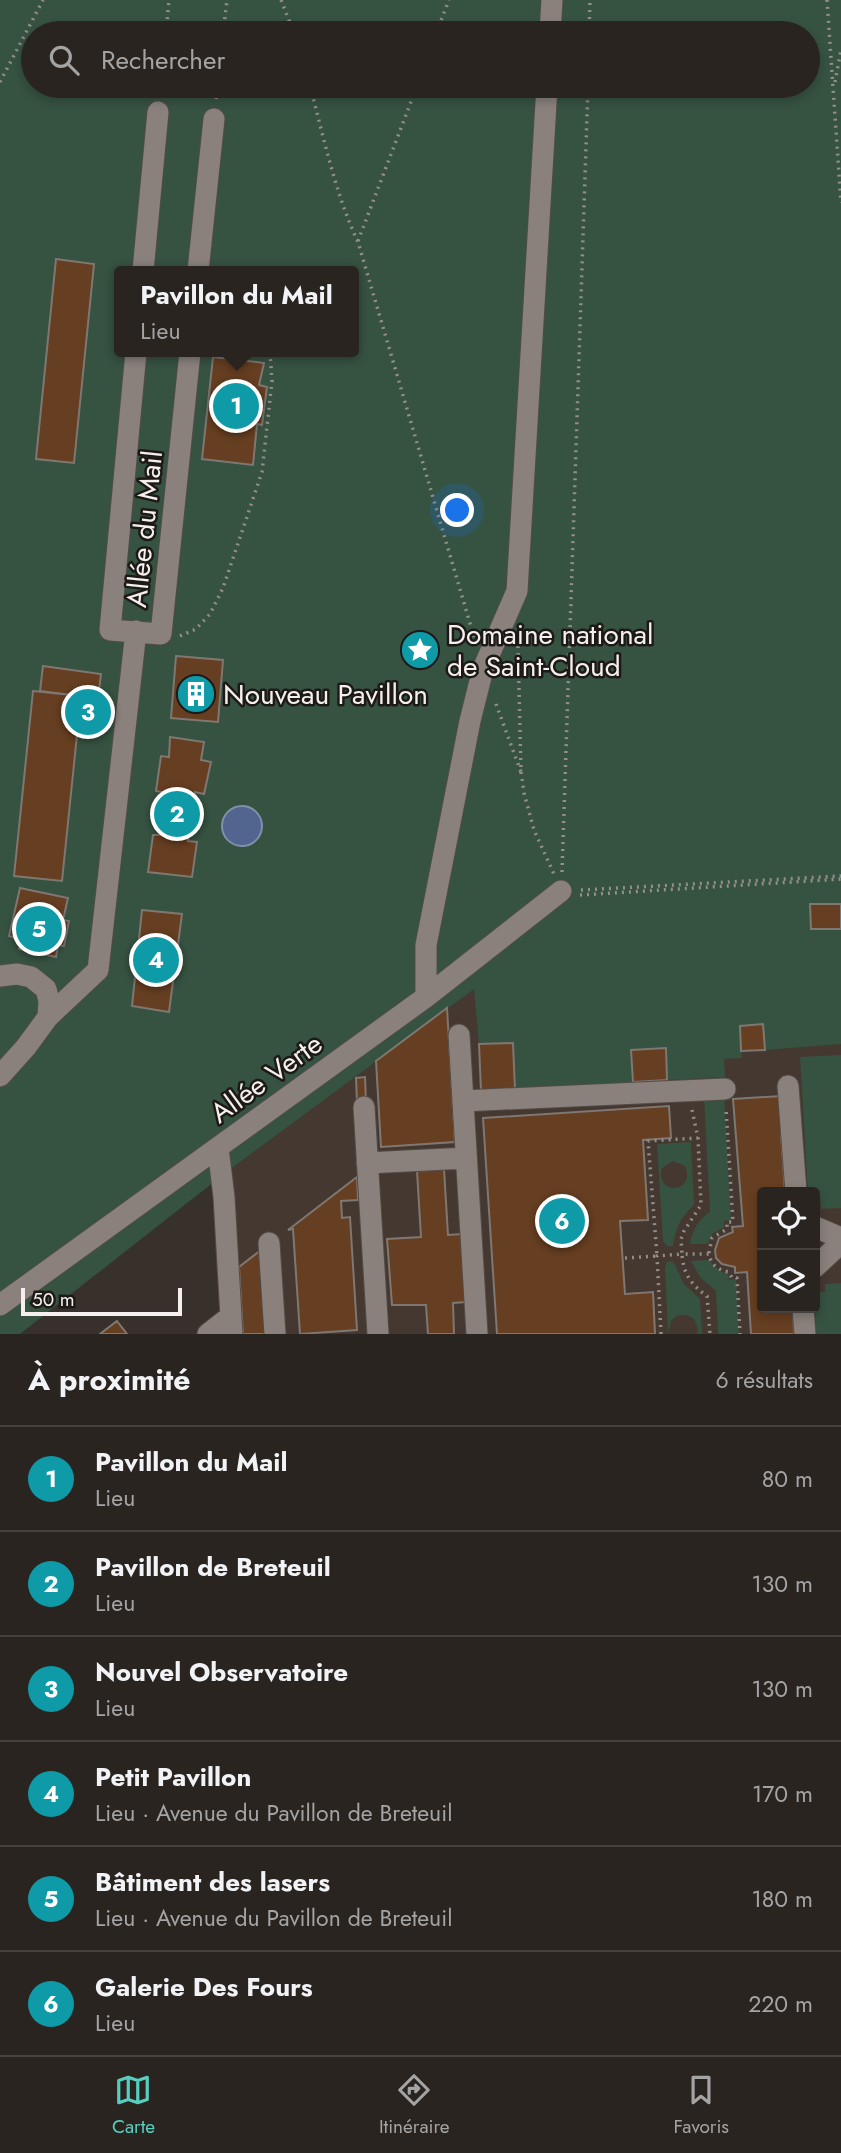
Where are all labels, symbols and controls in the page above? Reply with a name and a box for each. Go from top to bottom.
search box [21,21,820,98]
icon: search [45,41,83,79]
text: Rechercher [101,41,225,79]
popup [114,266,359,357]
text: Pavillon du Mail [140,276,333,314]
text: Lieu [140,314,181,348]
pin: 1 [213,380,259,432]
street label: Allée du Mail [116,449,173,610]
your location [440,493,474,527]
place label: Domaine national de Saint-Cloud [447,614,654,687]
place icon: Domaine national de Saint-Cloud [399,629,441,671]
building icon: Nouveau Pavillon [175,673,217,715]
place label: Nouveau Pavillon [223,674,428,715]
pin: 3 [65,686,111,738]
pin: 2 [154,788,200,840]
pin: 5 [16,903,62,955]
pin: 4 [133,934,179,986]
street label: Allée Verte [202,1024,331,1133]
map controls [757,1187,820,1313]
button: locate [757,1187,820,1250]
pin: 6 [539,1195,585,1247]
button: layers [757,1250,820,1313]
scale bar [21,1285,182,1317]
text: 50 m [32,1286,75,1313]
text: À proximité [28,1358,191,1401]
text: 6 résultats [715,1363,813,1397]
text: Pavillon du Mail [95,1443,287,1481]
text: 1 [45,1462,57,1496]
text: 80 m [762,1462,813,1496]
text: Lieu [95,1481,135,1515]
text: Pavillon de Breteuil [95,1548,331,1586]
text: 2 [43,1567,59,1601]
text: 130 m [751,1567,813,1601]
text: Lieu [95,1586,135,1620]
text: Nouvel Observatoire [95,1653,348,1691]
text: 3 [44,1672,58,1706]
text: 130 m [751,1672,813,1706]
text: Lieu [95,1691,135,1725]
text: Petit Pavillon [95,1758,251,1796]
text: 4 [43,1777,59,1811]
text: 170 m [752,1777,813,1811]
text: Lieu · Avenue du Pavillon de Breteuil [95,1796,452,1830]
text: Bâtiment des lasers [95,1863,330,1901]
text: 5 [44,1882,58,1916]
text: 180 m [751,1882,813,1916]
text: Lieu · Avenue du Pavillon de Breteuil [95,1901,452,1935]
text: Galerie Des Fours [95,1968,313,2006]
text: 6 [43,1987,59,2021]
text: 220 m [748,1987,813,2021]
text: Lieu [95,2006,135,2040]
tab: Carte [112,2071,155,2140]
tab: Itinéraire [379,2071,449,2140]
tab: Favoris [673,2071,729,2140]

